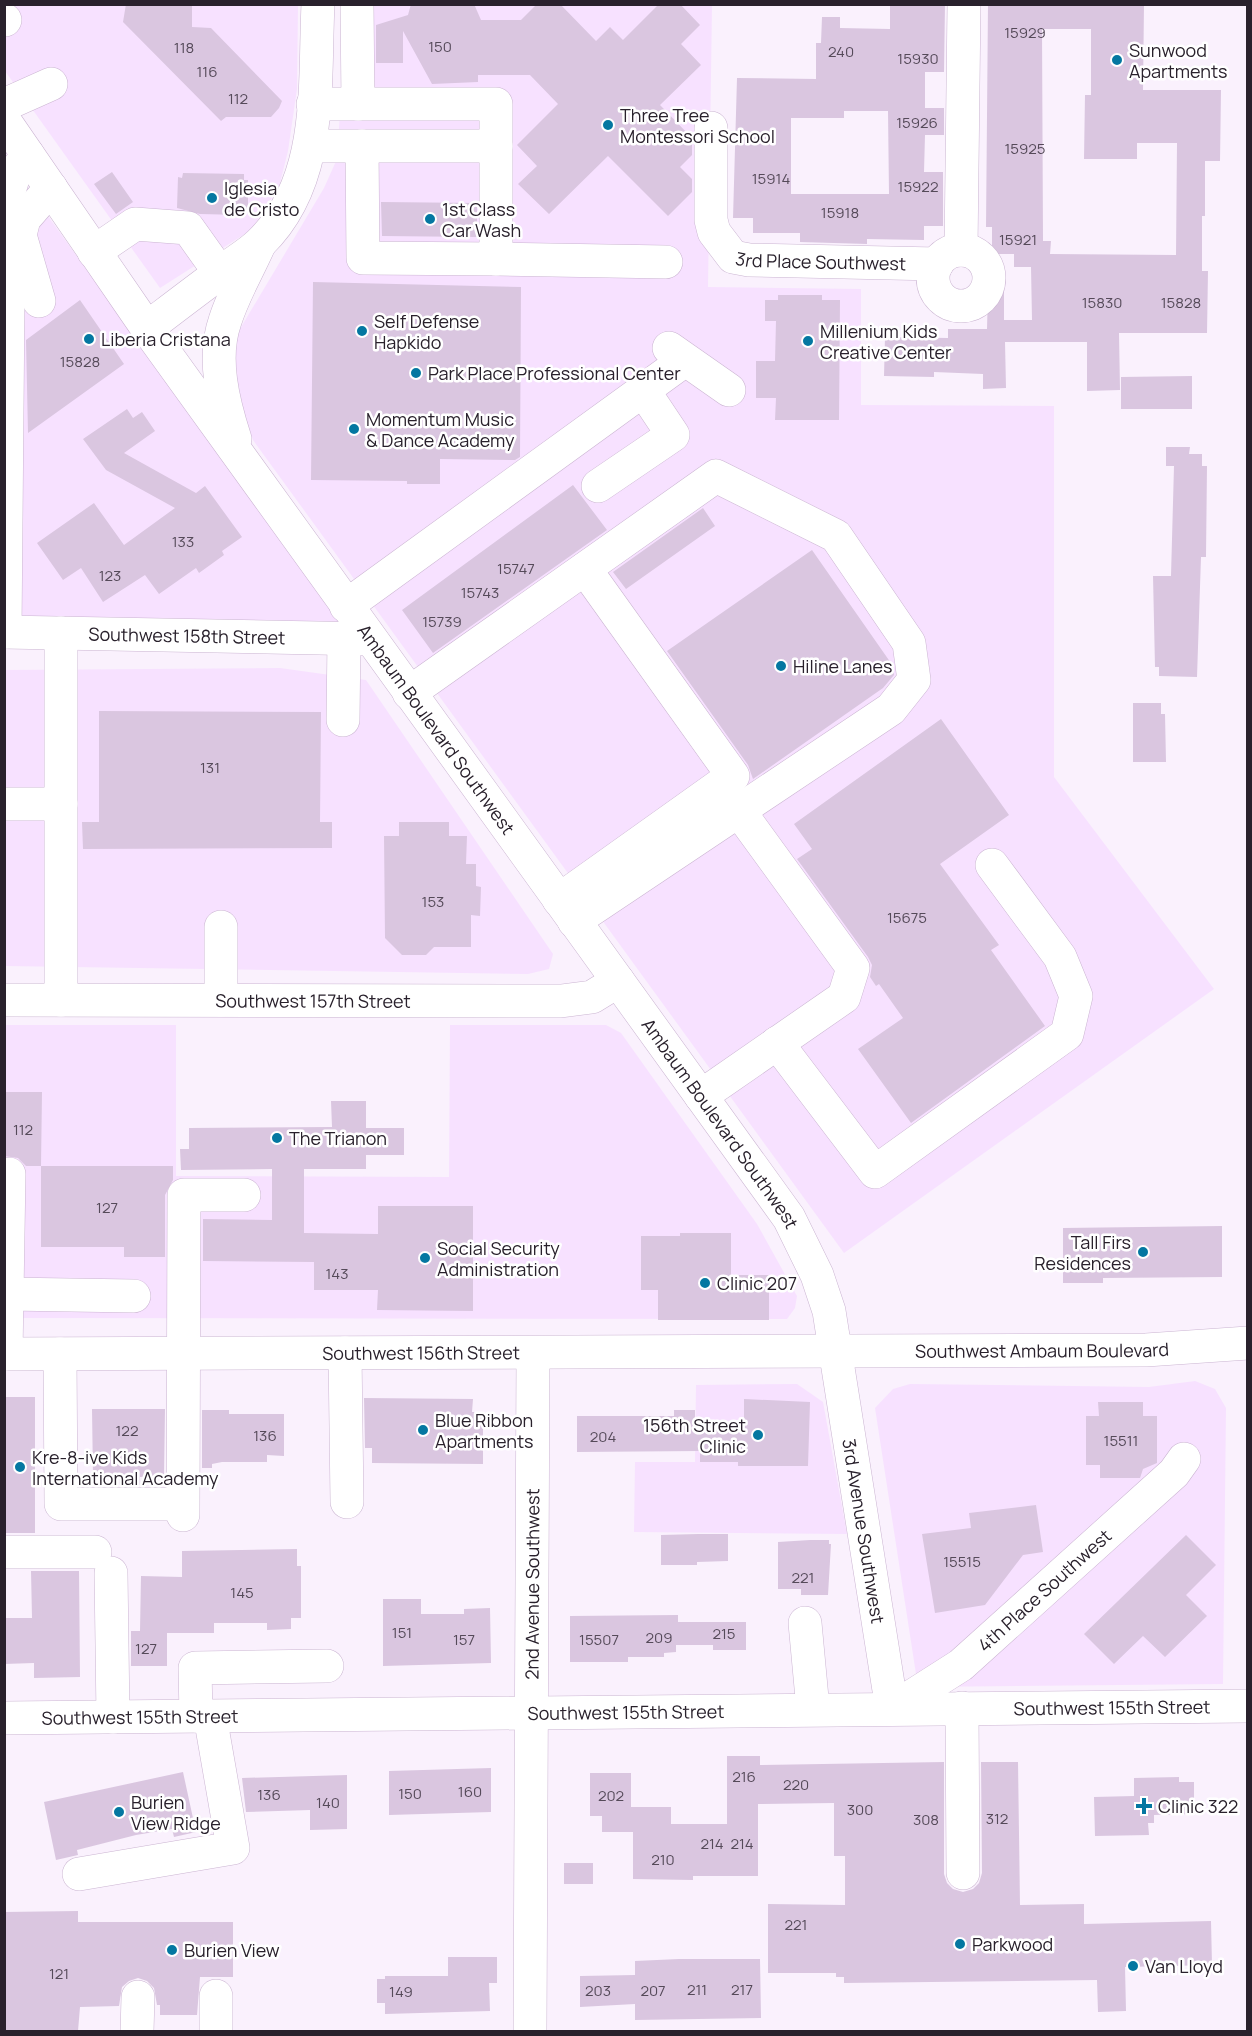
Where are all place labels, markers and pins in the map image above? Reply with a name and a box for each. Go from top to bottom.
place label: Sunwood Apartments [1129,38,1228,83]
marker: Sunwood Apartments [1110,53,1124,67]
place label: Three Tree Montessori School [620,103,775,148]
marker: Three Tree Montessori School [601,118,615,132]
place label: Iglesia de Cristo [224,176,299,221]
marker: Iglesia de Cristo [205,191,219,205]
place label: 1st Class Car Wash [442,197,521,242]
marker: 1st Class Car Wash [423,212,437,226]
place label: Self Defense Hapkido [374,309,479,354]
place label: Millenium Kids Creative Center [820,319,952,364]
marker: Self Defense Hapkido [355,324,369,338]
place label: Liberia Cristana [101,327,231,351]
marker: Liberia Cristana [82,332,96,346]
marker: Millenium Kids Creative Center [801,334,815,348]
place label: Park Place Professional Center [428,361,681,385]
marker: Park Place Professional Center [409,366,423,380]
place label: Momentum Music & Dance Academy [366,407,515,452]
marker: Momentum Music & Dance Academy [347,422,361,436]
place label: Hiline Lanes [793,654,892,678]
marker: Hiline Lanes [774,659,788,673]
place label: The Trianon [289,1126,387,1150]
marker: The Trianon [270,1131,284,1145]
place label: Tall Firs Residences [1034,1230,1131,1275]
place label: Social Security Administration [437,1236,560,1281]
marker: Tall Firs Residences [1136,1245,1150,1259]
marker: Social Security Administration [418,1251,432,1265]
place label: Clinic 207 [717,1271,797,1295]
marker: Clinic 207 [698,1276,712,1290]
place label: Blue Ribbon Apartments [435,1408,534,1453]
place label: 156th Street Clinic [643,1413,746,1458]
marker: Blue Ribbon Apartments [416,1423,430,1437]
marker: 156th Street Clinic [751,1428,765,1442]
place label: Kre-8-ive Kids International Academy [32,1445,219,1490]
marker: Kre-8-ive Kids International Academy [13,1460,27,1474]
place label: Burien View Ridge [131,1790,221,1835]
place label: Clinic 322 [1158,1794,1238,1818]
marker: Clinic 322 [1135,1797,1153,1815]
marker: Burien View Ridge [112,1805,126,1819]
place label: Parkwood [972,1932,1053,1956]
marker: Parkwood [953,1937,967,1951]
place label: Burien View [184,1938,280,1962]
marker: Burien View [165,1943,179,1957]
place label: Van Lloyd [1145,1954,1223,1978]
marker: Van Lloyd [1126,1959,1140,1973]

